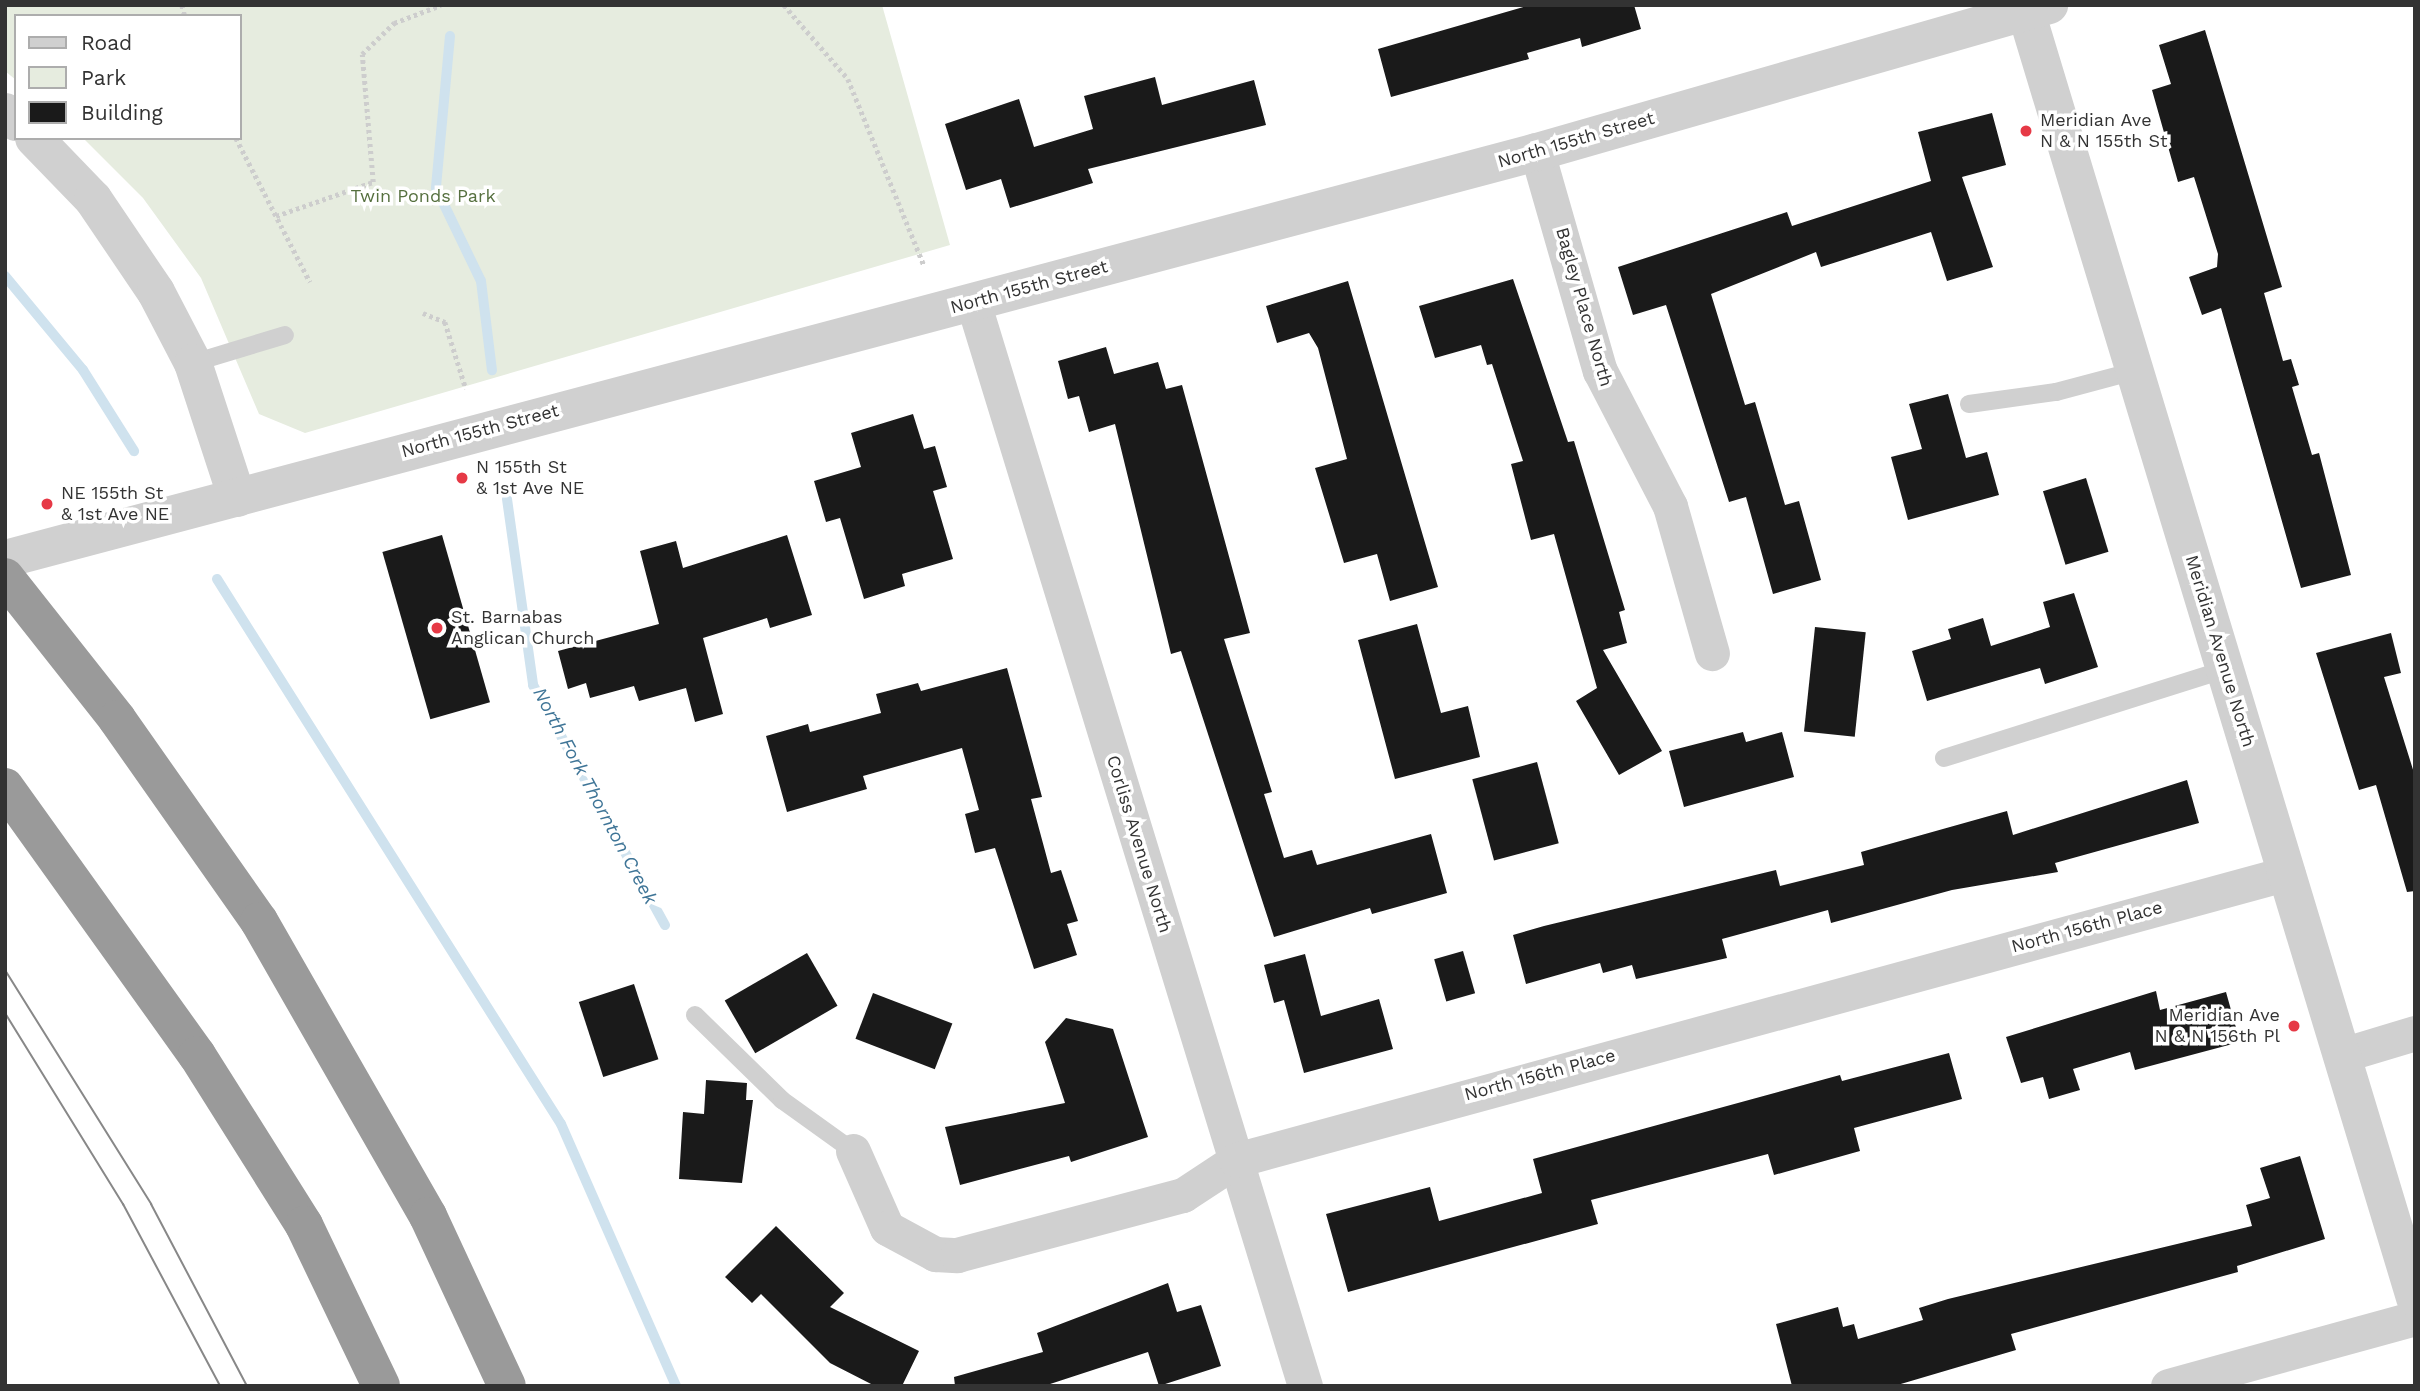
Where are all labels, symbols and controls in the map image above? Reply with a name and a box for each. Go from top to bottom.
legend [14,14,242,140]
text: Road [81,30,132,55]
text: Park [81,65,126,90]
text: Building [81,100,163,125]
street label: North 155th Street [1495,107,1657,173]
place label: Meridian Ave N & N 155th St [2040,110,2168,152]
marker: Meridian Ave N & N 155th St [2018,123,2034,139]
park label: Twin Ponds Park [350,185,496,207]
street label: Bagley Place North [1551,225,1617,389]
street label: North 155th Street [948,256,1110,318]
street label: North 155th Street [399,400,561,462]
place label: N 155th St & 1st Ave NE [476,457,585,500]
marker: N 155th St & 1st Ave NE [454,470,470,486]
place label: NE 155th St & 1st Ave NE [61,483,170,526]
marker: NE 155th St & 1st Ave NE [39,496,55,512]
street label: Meridian Avenue North [2180,552,2260,750]
place label: St. Barnabas Anglican Church [451,607,594,650]
marker: St. Barnabas Anglican Church [429,620,445,636]
water label: North Fork Thornton Creek [528,683,662,909]
street label: Corliss Avenue North [1102,752,1176,936]
street label: North 156th Place [2009,896,2165,958]
place label: Meridian Ave N & N 156th Pl [2154,1005,2280,1048]
marker: Meridian Ave N & N 156th Pl [2286,1018,2302,1034]
street label: North 156th Place [1462,1044,1618,1106]

